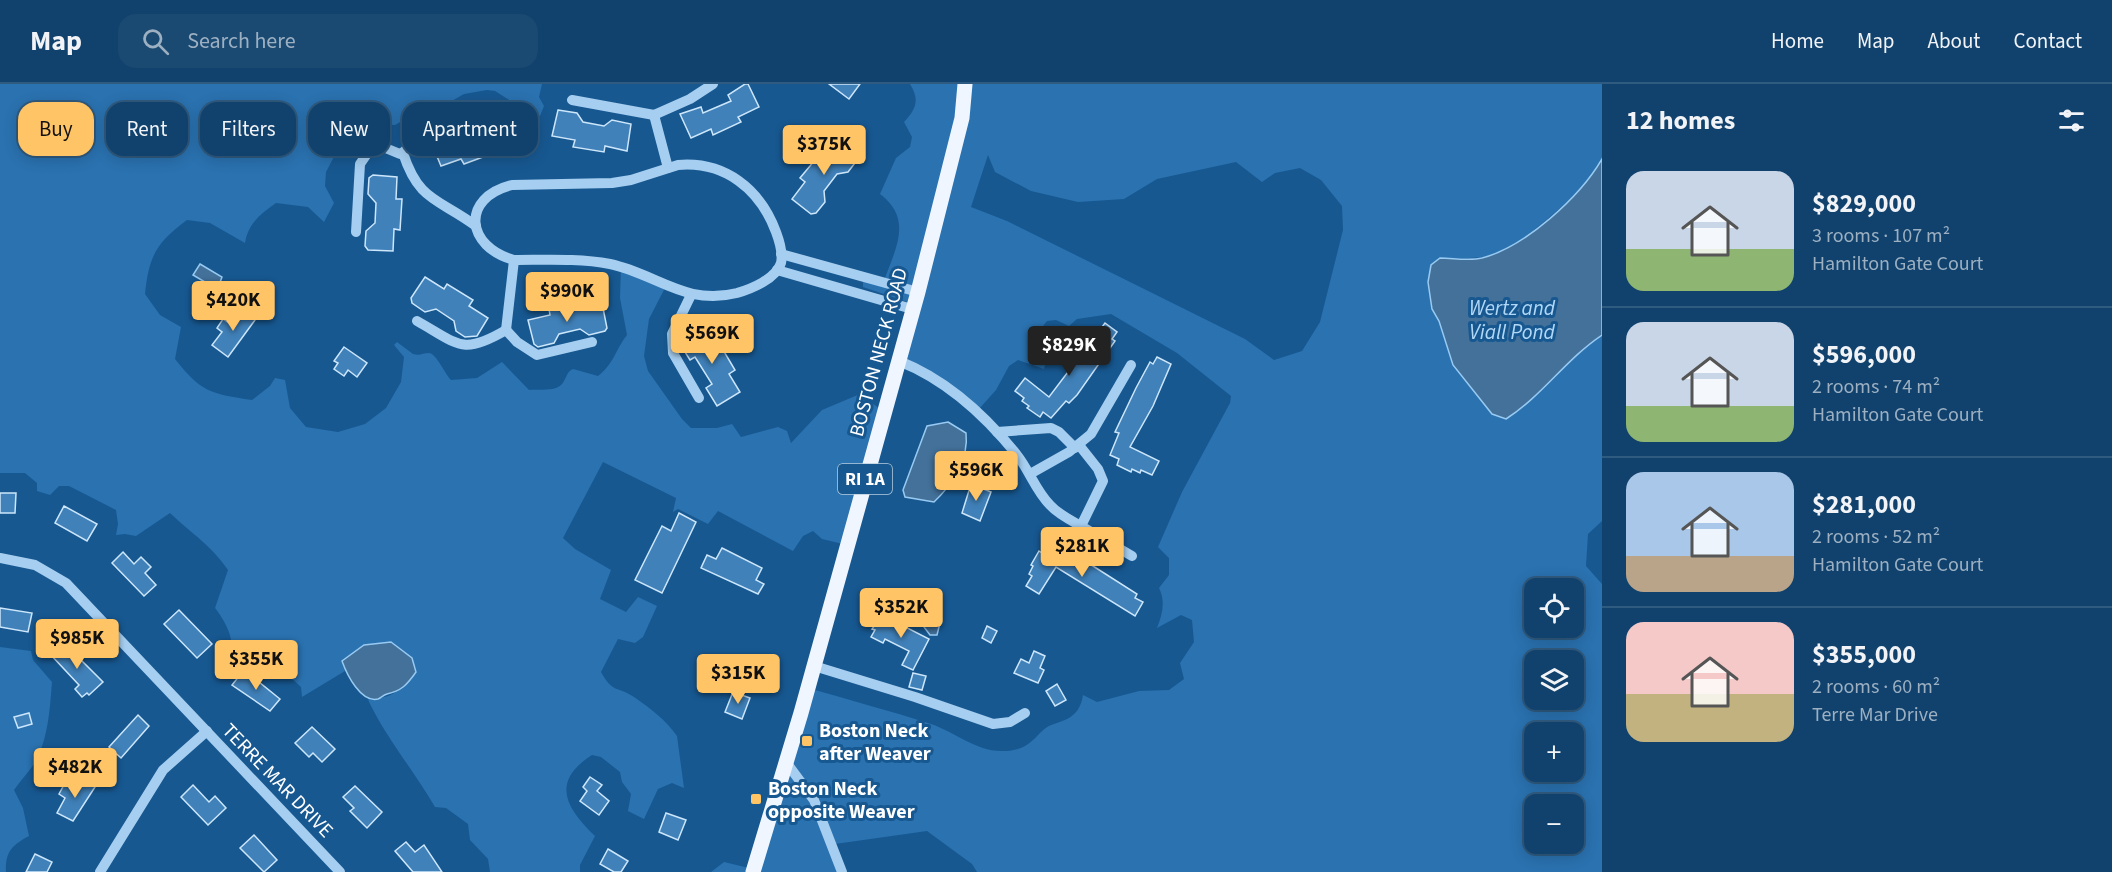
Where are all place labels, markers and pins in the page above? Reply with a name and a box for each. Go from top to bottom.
pin: $375K [782,125,866,176]
pin: $990K [525,272,609,323]
pin: $420K [191,281,275,332]
pin: $569K [670,314,754,365]
pin: $829K [1027,326,1111,377]
pin: $596K [934,451,1018,502]
pin: $281K [1040,527,1124,578]
pin: $352K [859,588,943,639]
pin: $985K [35,619,119,670]
pin: $355K [214,640,298,691]
pin: $315K [696,654,780,705]
place label: Boston Neck after Weaver [819,717,931,768]
marker: Boston Neck after Weaver [800,734,814,748]
pin: $482K [33,748,117,799]
place label: Boston Neck opposite Weaver [768,775,915,826]
marker: Boston Neck opposite Weaver [749,792,763,806]

